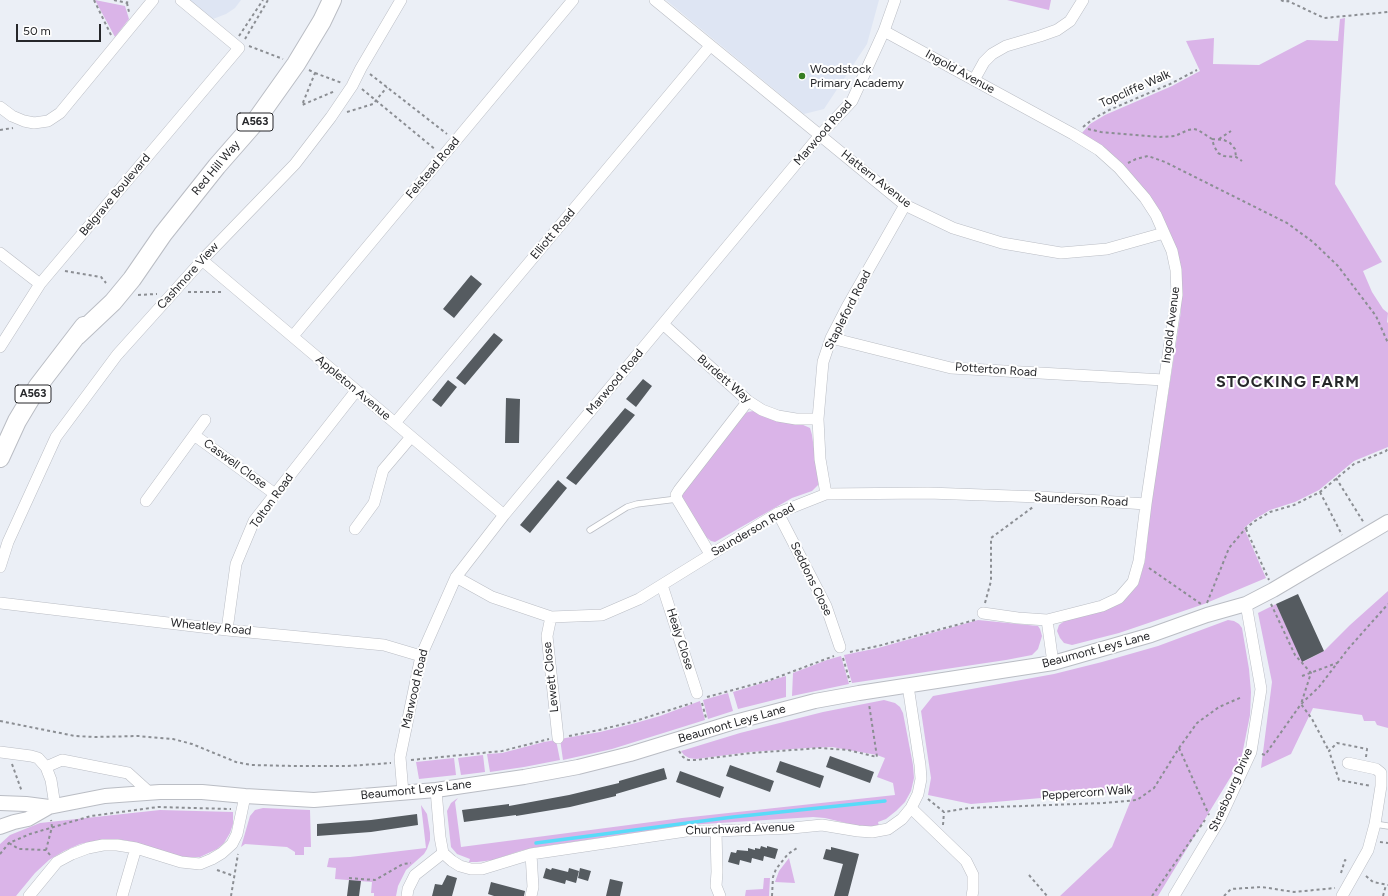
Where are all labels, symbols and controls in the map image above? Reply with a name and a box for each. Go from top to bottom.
scale bar [18,16,103,42]
text: 50 m [23,24,51,38]
street label: Ingold Avenue [923,47,997,97]
place label: Woodstock Primary Academy [810,62,904,90]
street label: Topcliffe Walk [1097,67,1173,111]
marker: Woodstock Primary Academy [797,71,807,81]
street label: Marwood Road [791,98,855,168]
road number: A563 [237,113,273,131]
street label: Felstead Road [403,134,463,202]
street label: Red Hill Way [189,138,243,198]
street label: Hattern Avenue [838,147,914,211]
street label: Belgrave Boulevard [77,151,153,239]
street label: Elliott Road [528,206,578,262]
street label: Cashmore View [154,240,222,312]
street label: Stapleford Road [822,268,874,352]
street label: Ingold Avenue [1159,286,1183,364]
street label: Marwood Road [583,346,647,418]
street label: Burdett Way [694,352,754,406]
street label: Appleton Avenue [313,353,393,423]
street label: Potterton Road [955,360,1037,380]
district label: STOCKING FARM [1216,372,1360,392]
road number: A563 [15,385,51,403]
street label: Caswell Close [201,436,269,492]
street label: Tolton Road [247,471,297,531]
street label: Saunderson Road [1034,490,1128,510]
street label: Saunderson Road [709,500,797,560]
street label: Seddons Close [787,540,835,618]
street label: Healy Close [663,606,697,672]
street label: Wheatley Road [170,616,252,638]
street label: Beaumont Leys Lane [1040,629,1152,671]
street label: Lewett Close [540,641,562,713]
street label: Marwood Road [399,648,431,730]
street label: Beaumont Leys Lane [677,702,787,746]
street label: Strasbourg Drive [1206,746,1256,834]
street label: Beaumont Leys Lane [360,777,472,803]
street label: Peppercorn Walk [1041,783,1133,803]
street label: Churchward Avenue [685,820,795,838]

